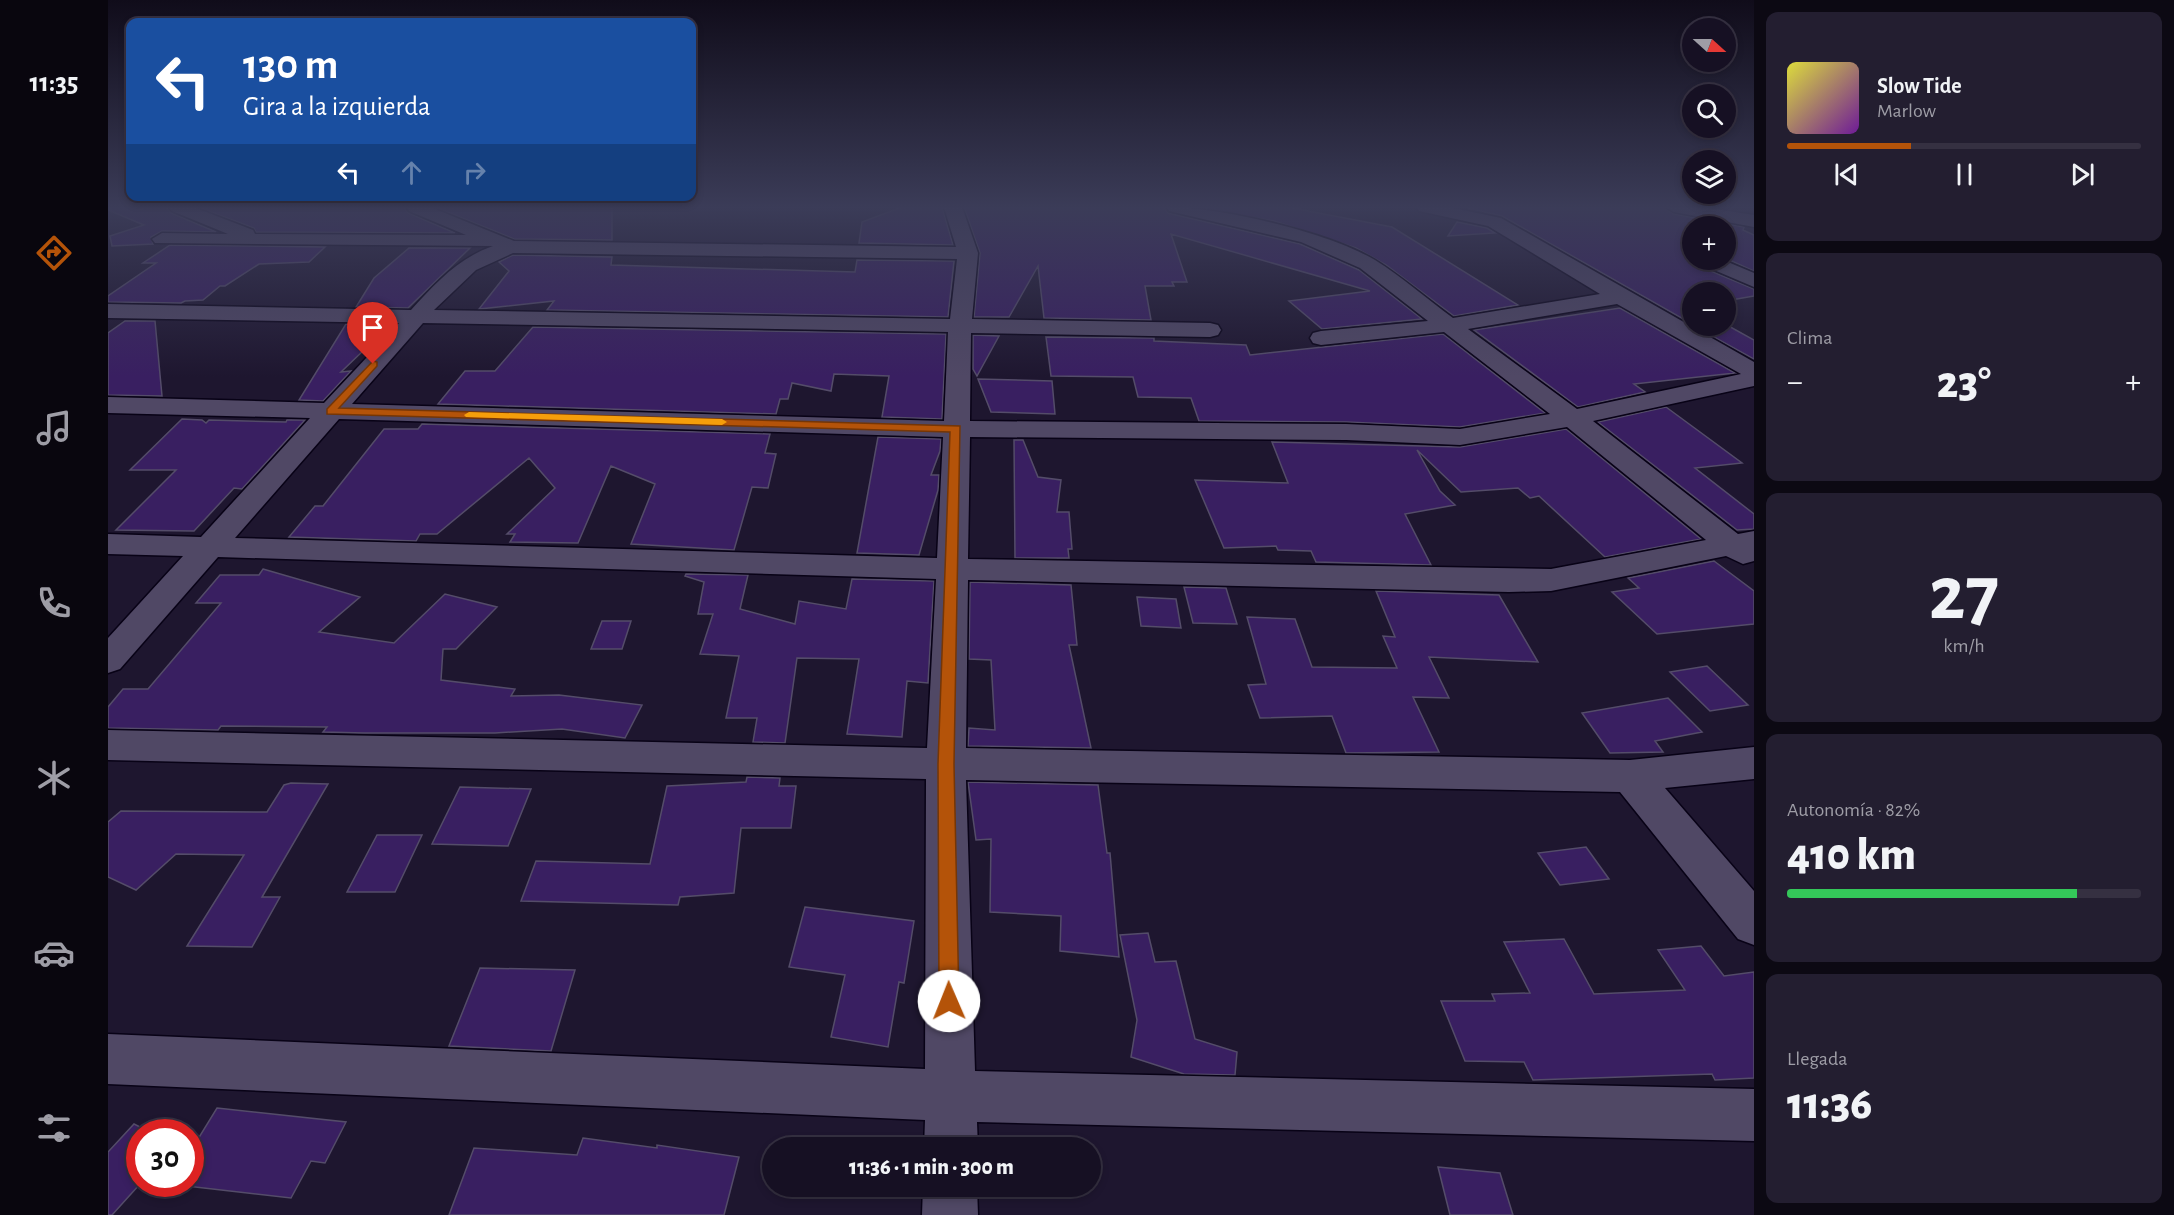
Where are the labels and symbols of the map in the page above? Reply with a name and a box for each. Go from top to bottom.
north arrow [1682,18,1736,72]
pin [347,302,398,364]
position arrow [917,969,981,1033]
speed limit sign: 30 [126,1119,204,1197]

